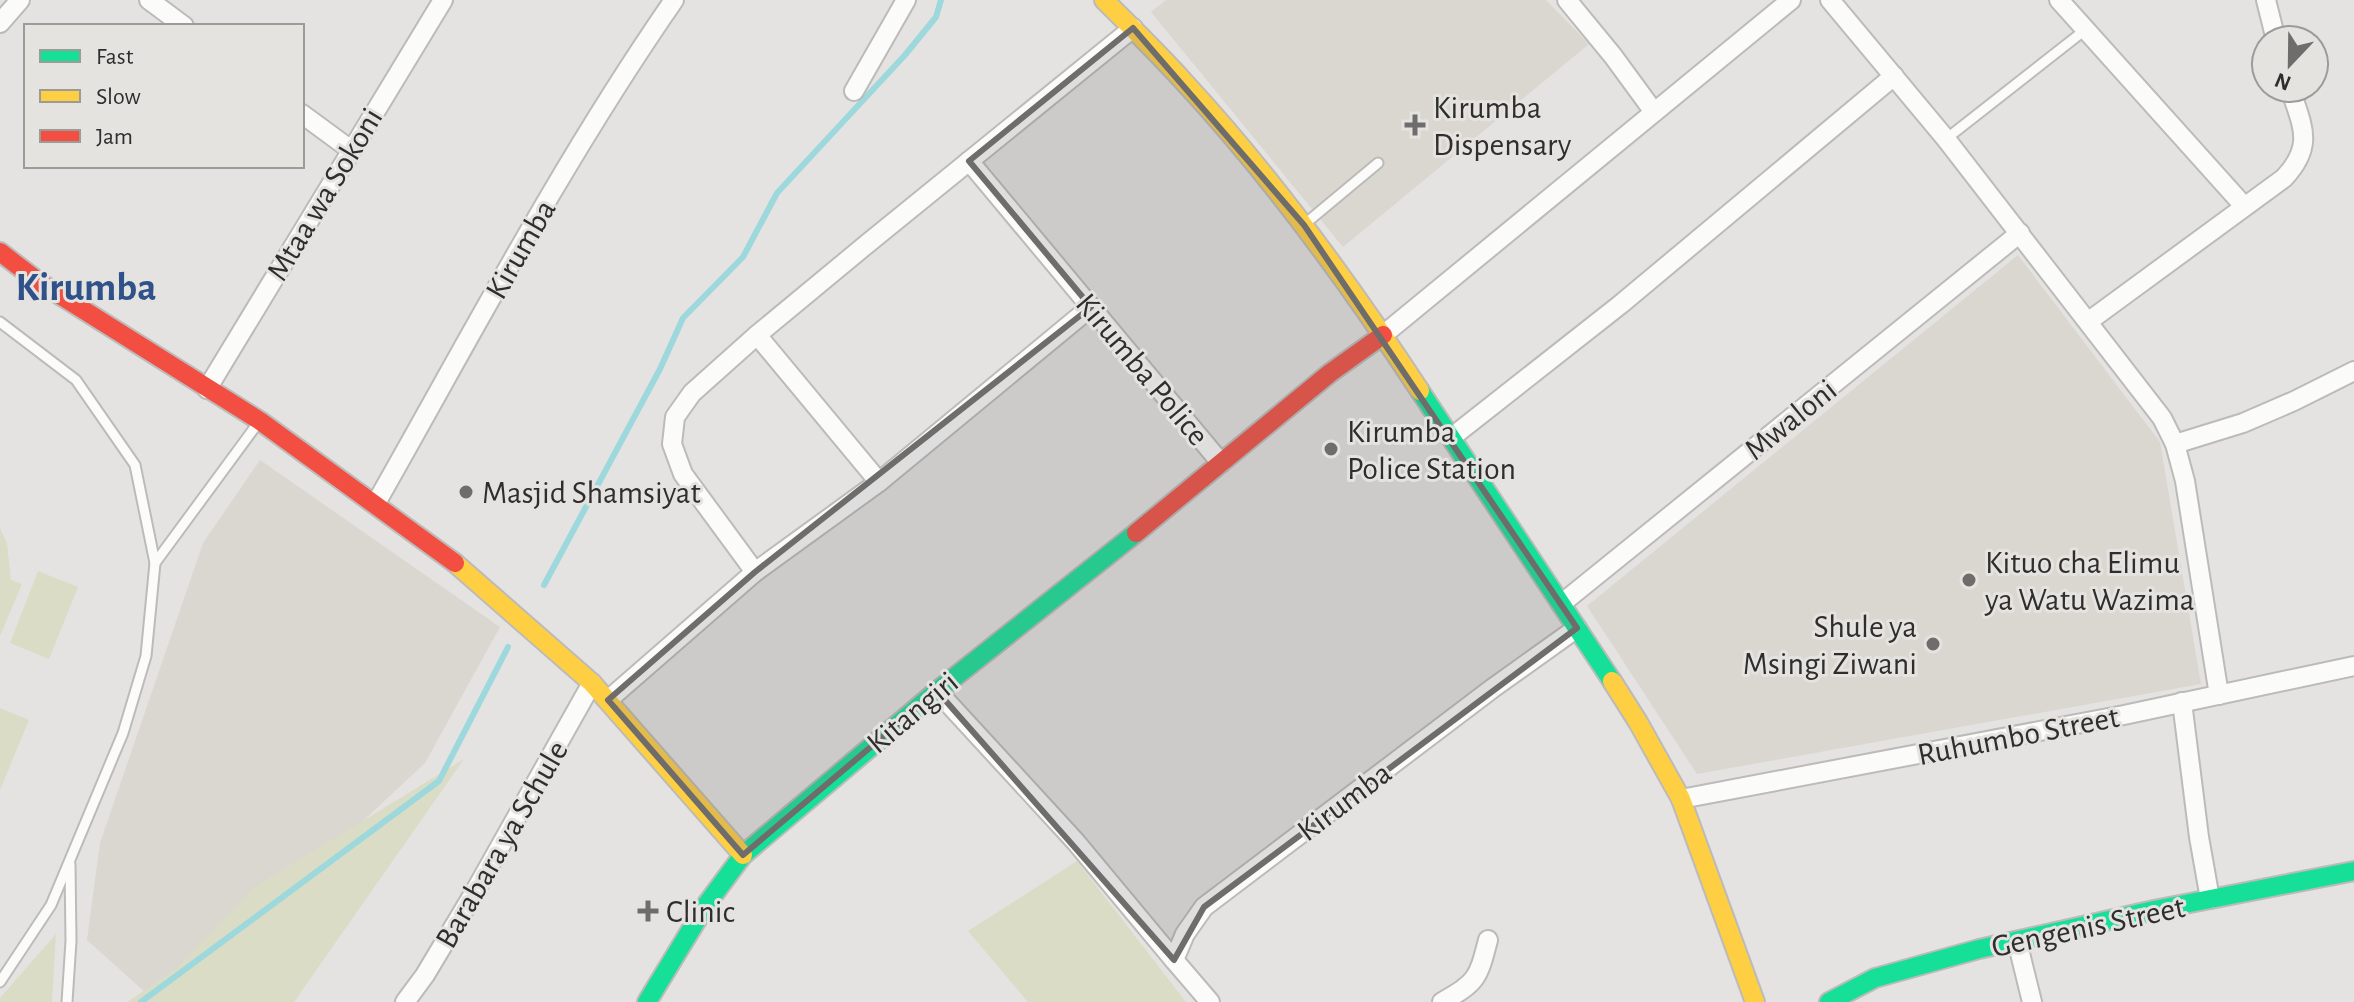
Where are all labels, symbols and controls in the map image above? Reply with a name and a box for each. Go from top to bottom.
legend [24,24,304,168]
north arrow [2250,24,2330,104]
text: Fast [96,45,134,69]
text: N [2272,69,2294,95]
text: Slow [96,85,141,109]
place label: Kirumba Dispensary [1433,92,1572,161]
street label: Mtaa wa Sokoni [261,103,389,286]
marker: Kirumba Dispensary [1404,114,1426,136]
text: Jam [96,125,133,149]
street label: Kirumba [480,195,562,304]
district label: Kirumba [16,268,156,308]
street label: Kirumba Police [1070,288,1215,452]
street label: Mwaloni [1739,373,1843,466]
place label: Kirumba Police Station [1347,416,1516,485]
marker: Kirumba Police Station [1322,440,1340,458]
place label: Masjid Shamsiyat [482,477,701,509]
marker: Masjid Shamsiyat [457,483,475,501]
place label: Kituo cha Elimu ya Watu Wazima [1984,547,2195,616]
marker: Kituo cha Elimu ya Watu Wazima [1960,571,1978,589]
place label: Shule ya Msingi Ziwani [1743,611,1917,680]
marker: Shule ya Msingi Ziwani [1924,635,1942,653]
street label: Kitangiri [861,666,964,760]
street label: Ruhumbo Street [1915,701,2122,771]
street label: Barabara ya Schule [430,736,574,953]
street label: Kirumba [1292,756,1398,847]
street label: Gengenis Street [1989,891,2188,963]
place label: Clinic [666,896,735,928]
marker: Clinic [637,900,659,922]

